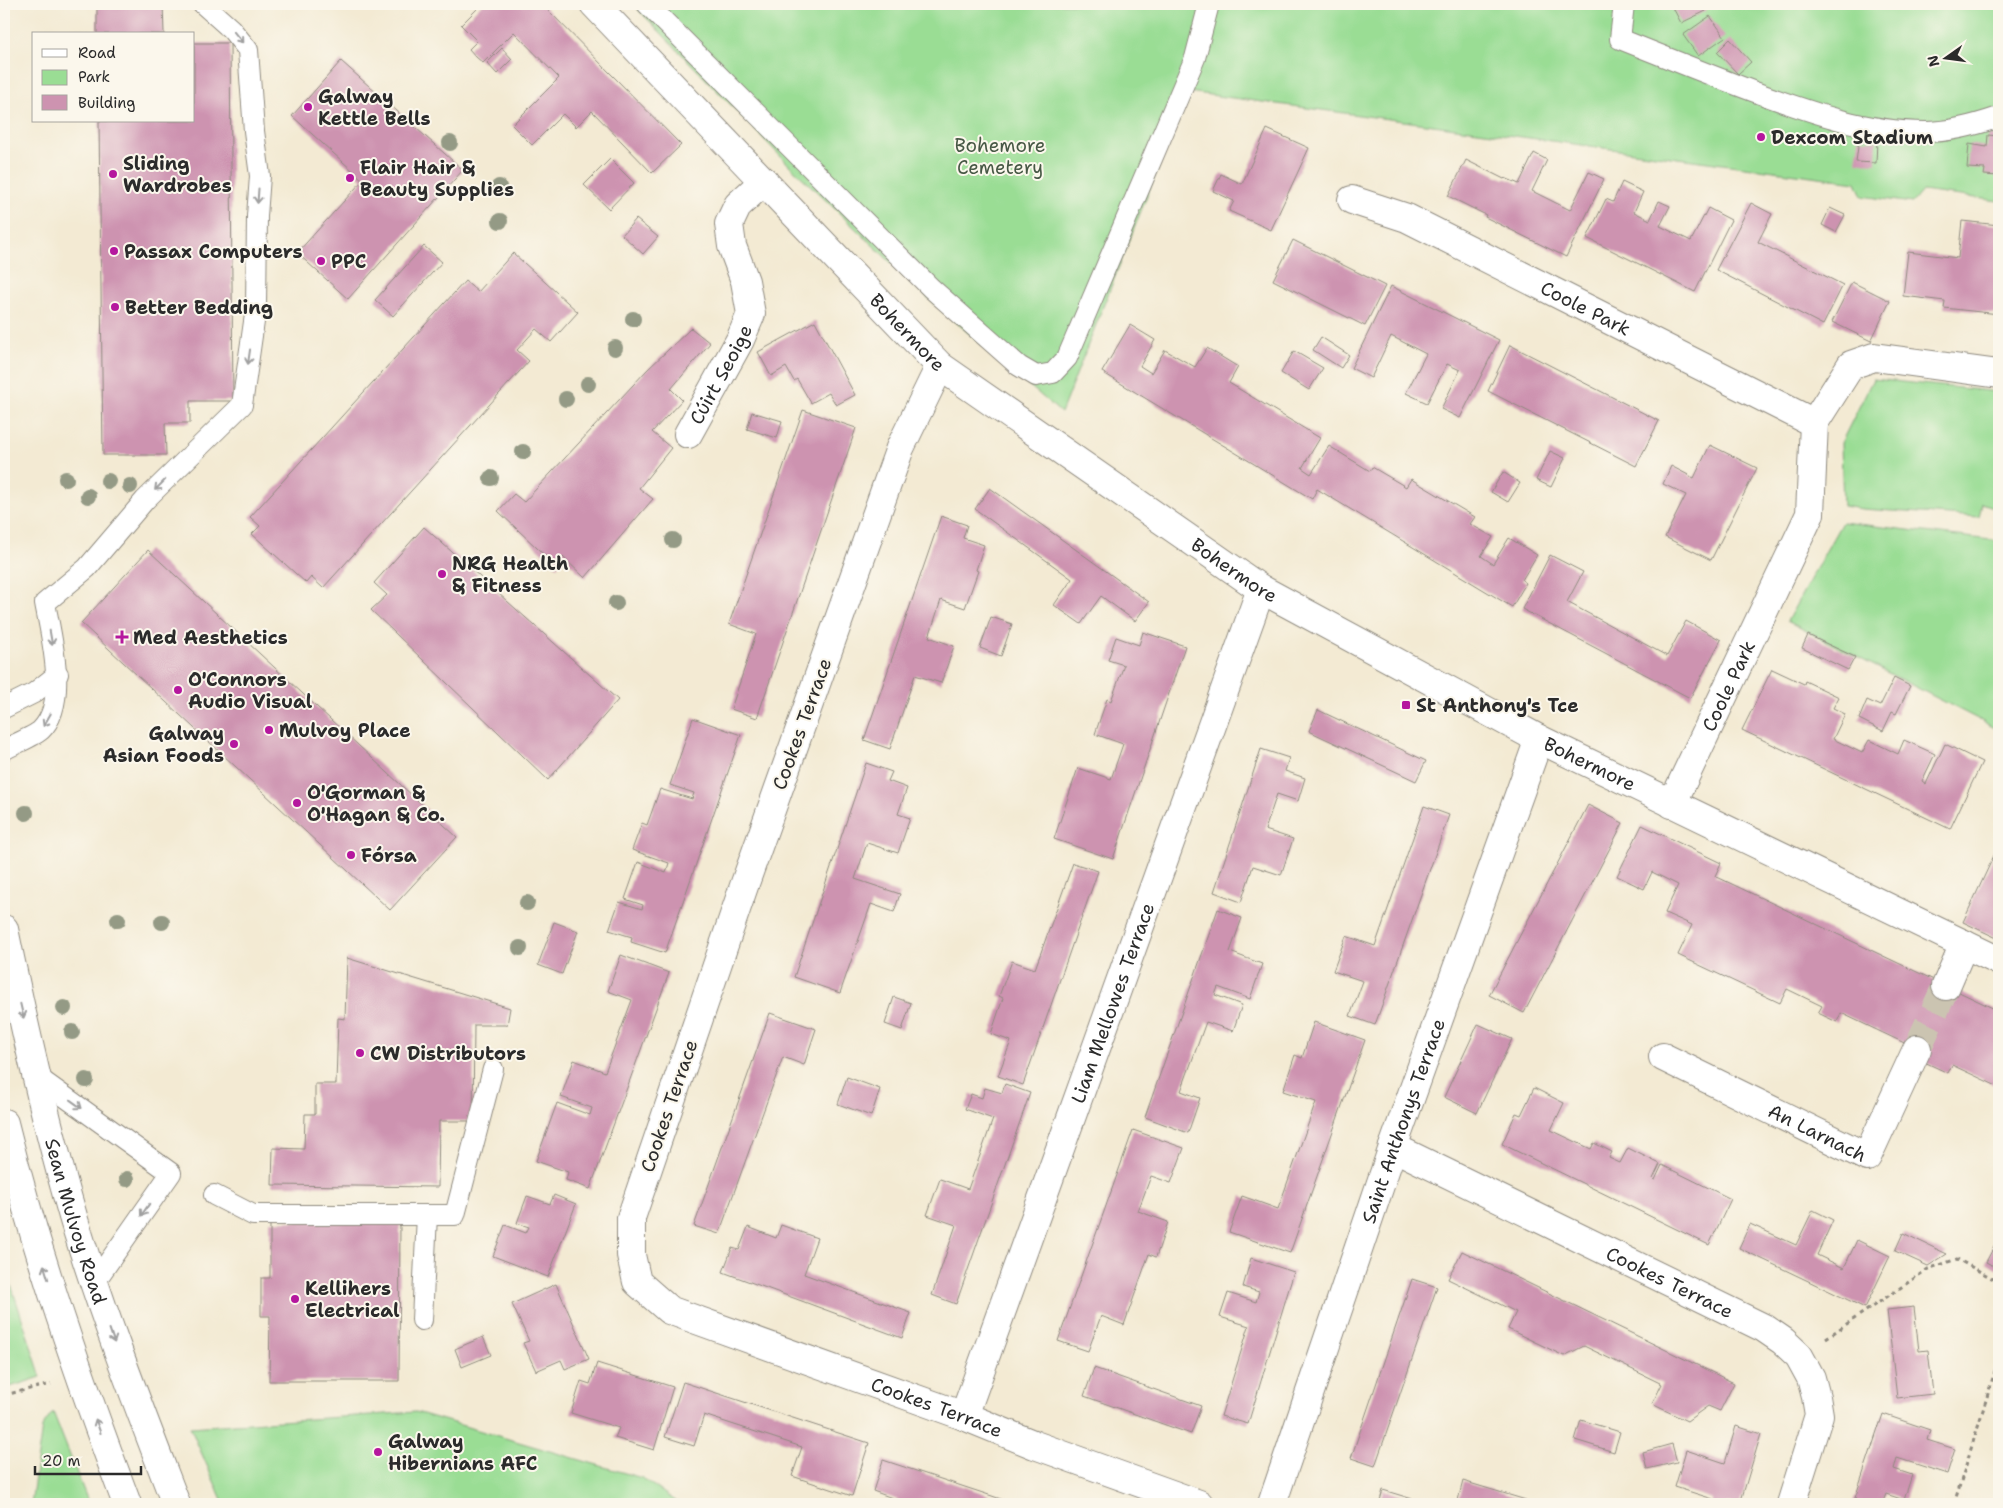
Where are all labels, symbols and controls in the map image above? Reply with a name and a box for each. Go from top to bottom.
one-way arrow [232,31,243,44]
legend [32,32,195,122]
north arrow [1920,32,1970,82]
text: Road [78,43,116,63]
text: N [1923,54,1943,69]
text: Park [78,67,110,87]
place label: Galway Kettle Bells [318,84,431,131]
text: Building [78,93,135,113]
marker: Galway Kettle Bells [302,101,314,113]
place label: Dexcom Stadium [1771,125,1933,150]
marker: Dexcom Stadium [1755,131,1767,143]
park label: Bohemore Cemetery [955,133,1045,180]
place label: Sliding Wardrobes [123,151,232,198]
place label: Flair Hair & Beauty Supplies [360,155,514,202]
marker: Sliding Wardrobes [107,168,119,180]
marker: Flair Hair & Beauty Supplies [344,172,356,184]
one-way arrow [254,187,263,203]
place label: Passax Computers [124,239,303,264]
marker: Passax Computers [108,245,120,257]
place label: PPC [331,249,366,274]
marker: PPC [315,255,327,267]
street label: Coole Park [1536,275,1635,341]
street label: Bohermore [864,288,951,377]
place label: Better Bedding [125,295,273,320]
marker: Better Bedding [109,301,121,313]
street label: Cúirt Seoige [683,321,758,429]
one-way arrow [244,349,254,365]
one-way arrow [154,479,167,491]
street label: Bohermore [1186,532,1282,608]
place label: NRG Health & Fitness [452,551,569,598]
marker: NRG Health & Fitness [436,568,448,580]
place label: Med Aesthetics [133,625,288,650]
one-way arrow [47,630,57,646]
marker: Med Aesthetics [115,630,129,644]
street label: Coole Park [1696,636,1761,735]
street label: Cookes Terrace [767,655,837,793]
place label: O'Connors Audio Visual [188,667,313,714]
marker: O'Connors Audio Visual [172,684,184,696]
place label: St Anthony's Tce [1416,693,1579,718]
marker: St Anthony's Tce [1400,699,1412,711]
one-way arrow [41,713,51,727]
place label: Mulvoy Place [279,718,411,743]
place label: Galway Asian Foods [103,721,224,768]
marker: Mulvoy Place [263,724,275,736]
street label: Bohermore [1540,731,1640,796]
marker: Galway Asian Foods [228,738,240,750]
place label: O'Gorman & O'Hagan & Co. [307,780,445,827]
marker: O'Gorman & O'Hagan & Co. [291,797,303,809]
place label: Fórsa [361,843,417,868]
marker: Fórsa [345,849,357,861]
street label: Liam Mellowes Terrace [1065,899,1160,1106]
one-way arrow [18,1003,27,1019]
street label: Saint Anthonys Terrace [1356,1015,1451,1226]
street label: Cookes Terrace [635,1037,703,1175]
place label: CW Distributors [370,1041,526,1066]
marker: CW Distributors [354,1047,366,1059]
street label: An Larnach [1764,1098,1871,1167]
one-way arrow [69,1099,83,1109]
street label: Sean Mulvoy Road [40,1135,113,1307]
one-way arrow [140,1203,150,1217]
street label: Cookes Terrace [1602,1240,1738,1324]
one-way arrow [40,1264,50,1280]
place label: Kellihers Electrical [305,1276,400,1323]
marker: Kellihers Electrical [289,1293,301,1305]
one-way arrow [107,1328,117,1344]
street label: Cookes Terrace [868,1371,1006,1443]
one-way arrow [93,1419,102,1434]
place label: Galway Hibernians AFC [388,1429,537,1476]
scale bar [35,1443,141,1475]
marker: Galway Hibernians AFC [372,1446,384,1458]
text: 20 m [42,1451,81,1471]

